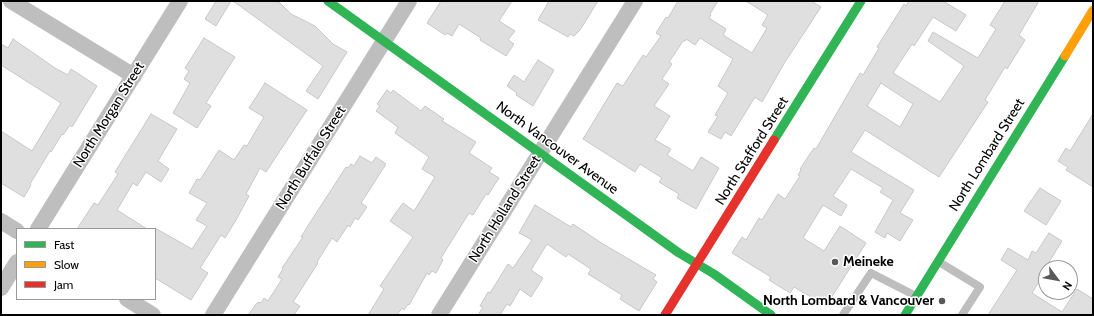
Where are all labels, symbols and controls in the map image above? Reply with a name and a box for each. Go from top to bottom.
street label: North Morgan Street [70,59,148,171]
street label: North Stafford Street [712,94,792,208]
street label: North Lombard Street [946,96,1028,214]
street label: North Vancouver Avenue [493,98,621,198]
street label: North Buffalo Street [272,103,350,213]
street label: North Holland Street [465,153,545,265]
legend [16,228,156,300]
text: Fast [54,237,74,252]
place label: Meineke [843,254,894,270]
text: Slow [54,257,79,272]
marker: Meineke [830,257,840,267]
north arrow [1038,260,1078,300]
text: Jam [54,277,73,292]
text: N [1059,279,1075,293]
place label: North Lombard & Vancouver [763,293,934,309]
marker: North Lombard & Vancouver [937,296,947,306]

